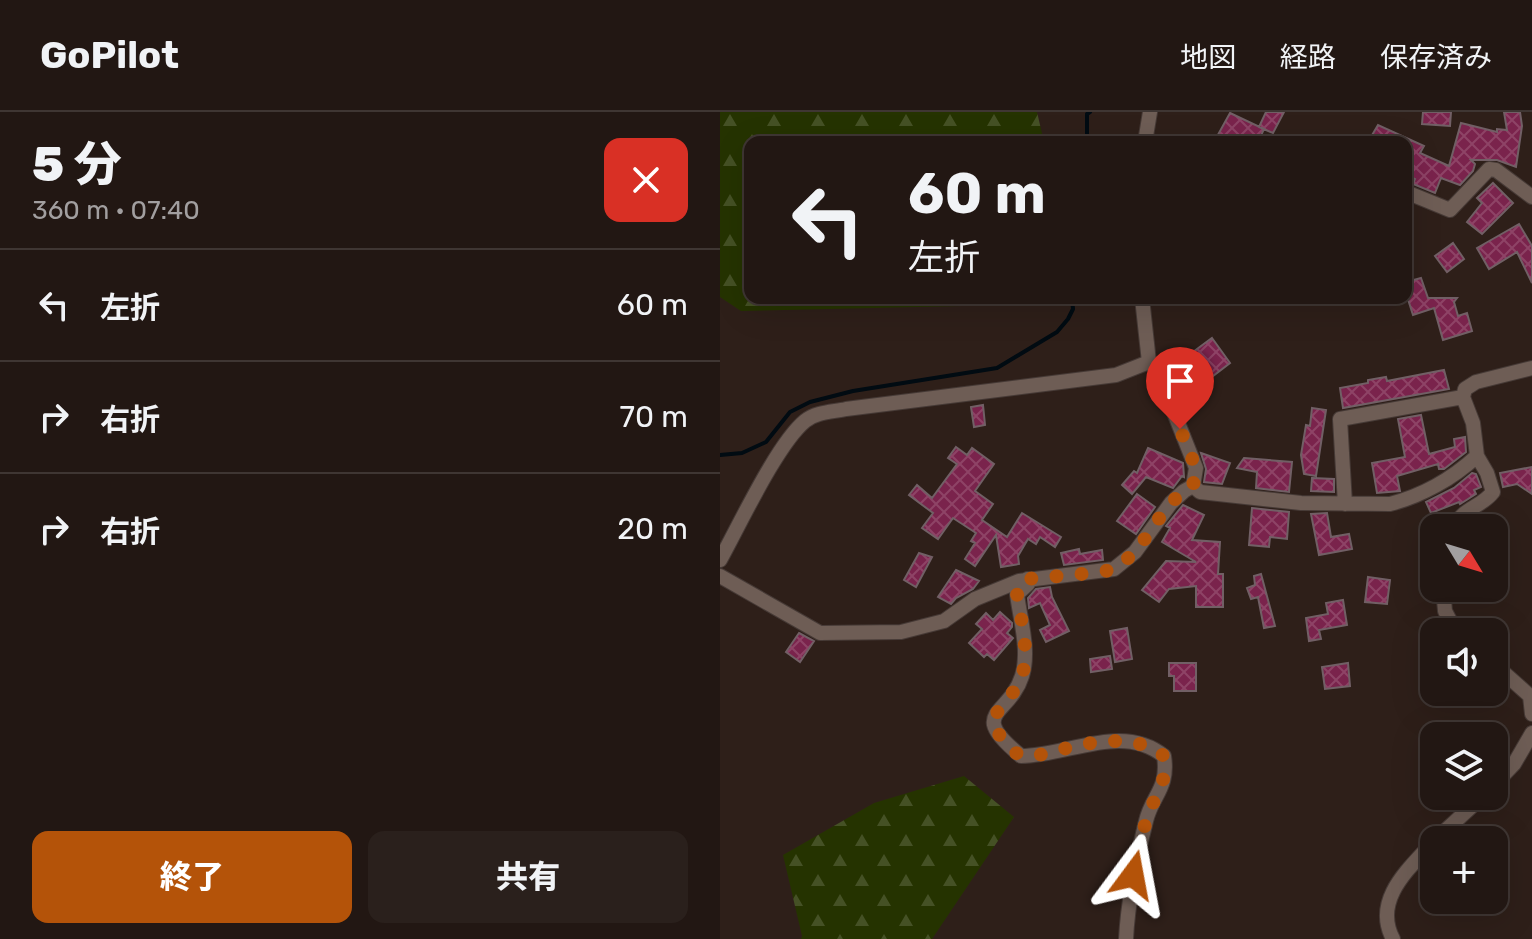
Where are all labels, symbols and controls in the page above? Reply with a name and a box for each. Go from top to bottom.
text: GoPilot [40,32,179,78]
text: 地図 [1180,41,1236,74]
text: 経路 [1280,41,1336,74]
text: 保存済み [1380,41,1492,74]
text: 5 分 [32,136,122,193]
button: close [604,138,688,222]
text: 60 m [908,161,1046,227]
icon: left [776,168,880,272]
text: 360 m · 07:40 [32,195,200,226]
text: 左折 [908,236,980,279]
icon: left [32,283,76,327]
text: 60 m [617,287,688,323]
text: 左折 [100,290,160,326]
pin [1146,347,1214,429]
icon: arrive [1158,359,1202,403]
icon: right [32,395,76,439]
text: 70 m [620,399,688,435]
text: 右折 [100,402,160,438]
icon: right [32,507,76,551]
text: 20 m [617,511,688,547]
text: 右折 [100,514,160,550]
north arrow [1420,514,1508,602]
map controls [1420,514,1508,914]
button: sound [1420,618,1508,706]
button: layers [1420,722,1508,810]
button: + [1420,826,1508,914]
button: 終了 [32,831,352,923]
button: 共有 [368,831,688,923]
position arrow [1091,833,1175,917]

